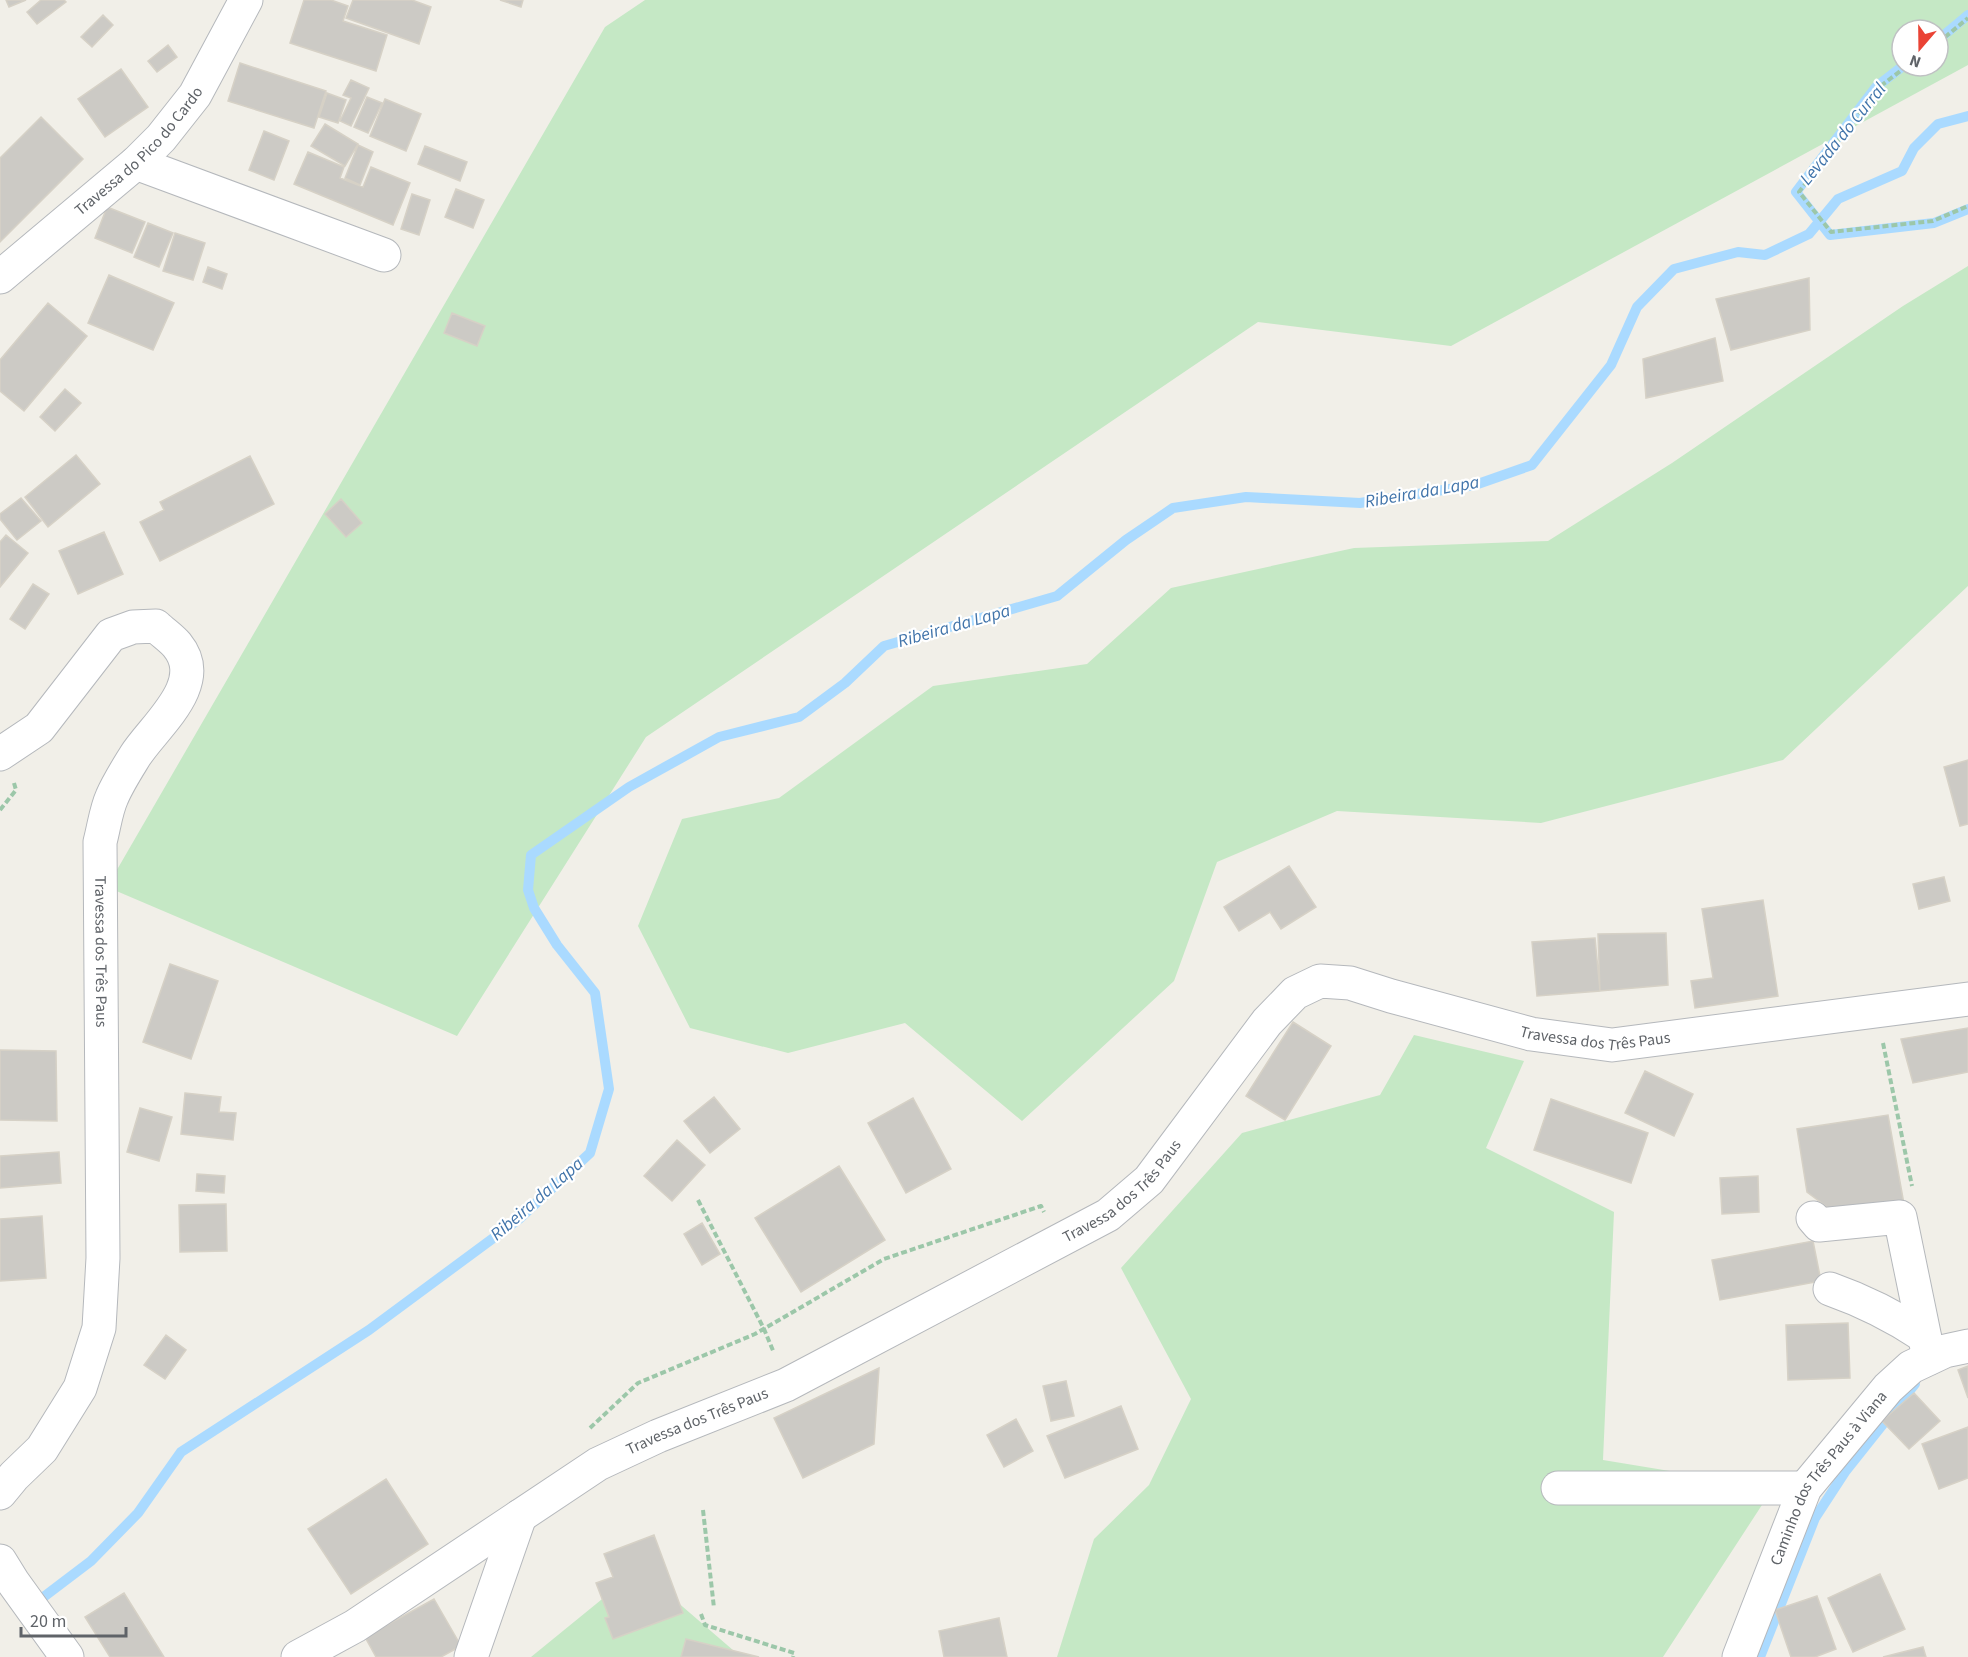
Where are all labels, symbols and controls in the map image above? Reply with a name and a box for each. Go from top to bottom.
north arrow [1890,18,1950,78]
text: N [1906,49,1924,73]
water label: Levada do Curral [1794,77,1892,190]
street label: Travessa do Pico do Cardo [70,83,208,221]
water label: Ribeira da Lapa [1363,470,1482,514]
water label: Ribeira da Lapa [895,598,1013,654]
street label: Travessa dos Três Paus [89,876,112,1028]
street label: Travessa dos Três Paus [1517,1020,1672,1057]
street label: Travessa dos Três Paus [1059,1135,1187,1248]
water label: Ribeira da Lapa [485,1151,589,1246]
street label: Travessa dos Três Paus [623,1382,772,1460]
street label: Caminho dos Três Paus à Viana [1765,1386,1892,1569]
scale bar [21,1600,126,1638]
text: 20 m [30,1609,66,1634]

